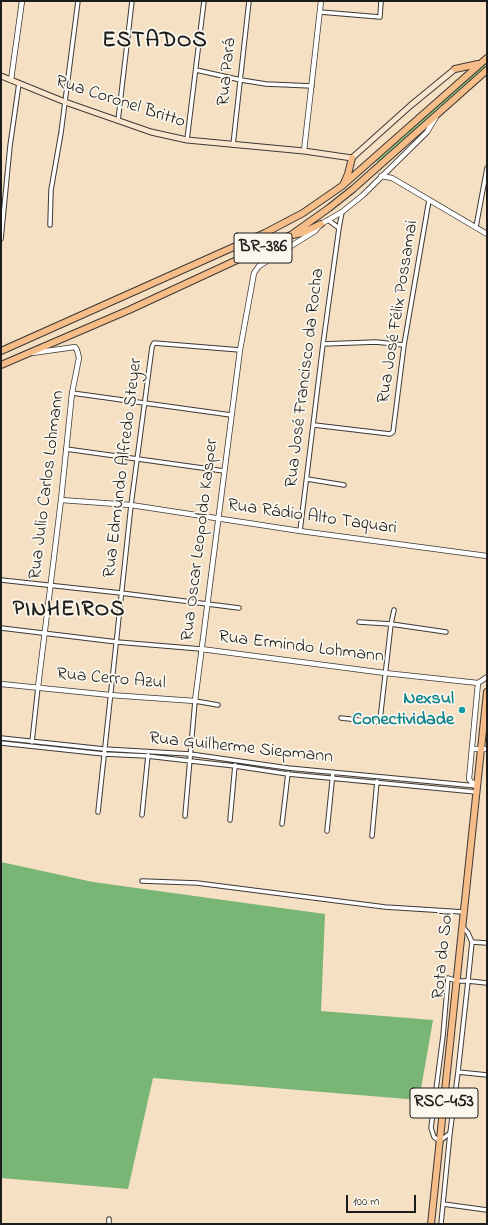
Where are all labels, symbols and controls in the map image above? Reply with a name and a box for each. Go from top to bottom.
district label: ESTADOS [102,29,208,55]
street label: Rua Pará [214,37,242,107]
street label: Rua Coronel Britto [52,72,188,134]
street label: Rua José Félix Possamai [374,219,424,405]
road number: BR-386 [234,233,292,263]
street label: Rua José Francisco da Rocha [282,267,330,489]
street label: Rua Edmundo Alfredo Steyer [100,357,148,579]
street label: Rua Julio Carlos Lohmann [26,389,70,581]
street label: Rua Oscar Leopoldo Kasper [178,437,224,643]
street label: Rua Rádio Alto Taquari [226,495,398,541]
district label: PINHEIROS [13,598,125,624]
street label: Rua Ermindo Lohmann [217,627,385,669]
street label: Rua Cerro Azul [56,664,166,696]
place label: Nexsul Conectividade [352,689,454,732]
marker: Nexsul Conectividade [457,705,467,715]
street label: Rua Guilherme Siepmann [148,729,334,769]
street label: Rota do Sol [429,912,459,1000]
road number: RSC-453 [410,1088,478,1118]
scale bar [348,1187,418,1213]
text: 100 m [353,1193,380,1211]

